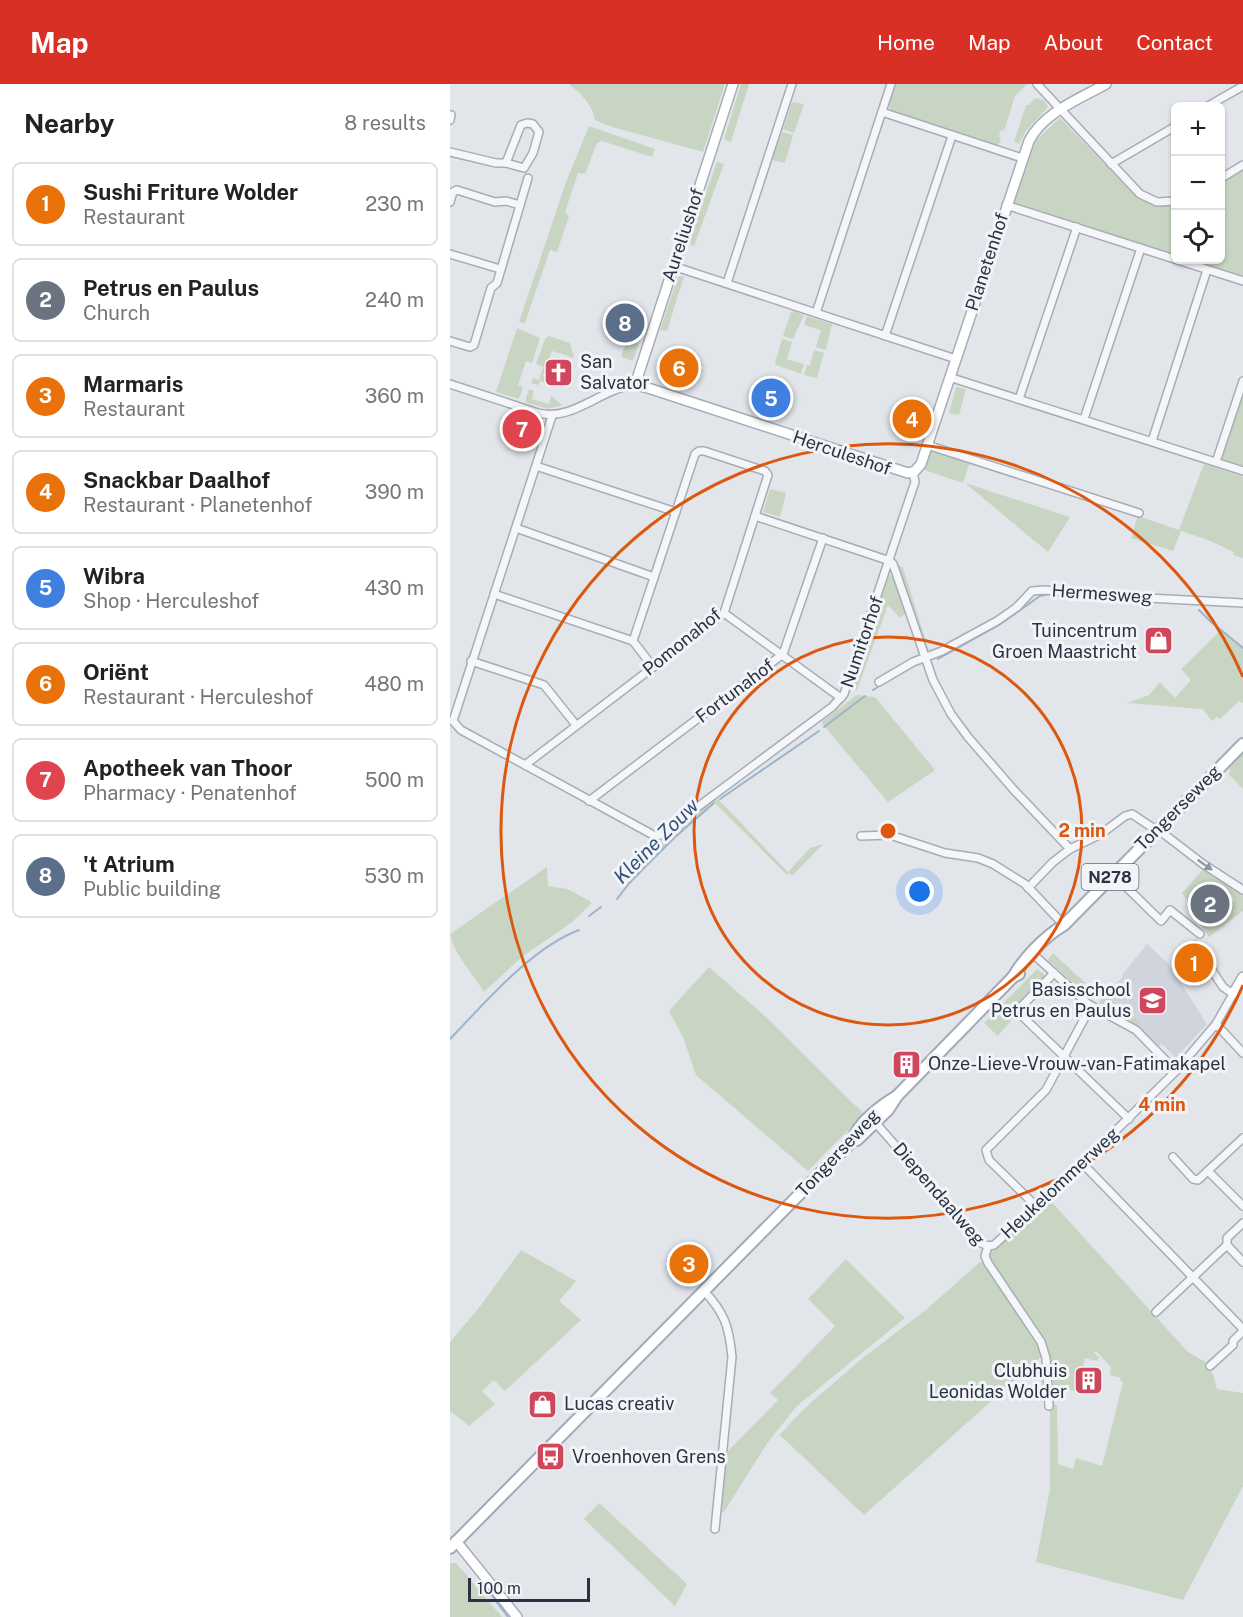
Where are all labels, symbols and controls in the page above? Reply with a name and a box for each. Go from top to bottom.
text: Map [30,26,89,59]
text: Home [877,30,935,55]
text: Map [968,30,1011,55]
text: About [1044,30,1103,55]
text: Contact [1136,30,1213,55]
map controls [1171,102,1225,264]
button: + [1171,102,1225,156]
text: Nearby [24,108,114,139]
text: 8 results [344,111,426,135]
button: − [1171,156,1225,210]
text: Sushi Friture Wolder [83,179,298,205]
street label: Aureliushof [658,185,707,284]
text: 1 [41,192,50,216]
text: 230 m [365,192,424,216]
text: Restaurant [83,205,185,229]
street label: Planetenhof [961,210,1012,313]
button: locate [1171,210,1225,264]
text: Petrus en Paulus [83,275,259,301]
text: 2 [39,288,52,312]
text: 240 m [365,288,424,312]
pin: 8 [606,300,645,346]
text: Church [83,301,150,325]
pin: 6 [660,346,698,390]
place label: San Salvator [580,351,649,393]
church icon: San Salvator [543,356,575,388]
text: Marmaris [83,371,183,397]
pin: 5 [752,376,790,420]
text: 3 [39,384,52,408]
text: 360 m [365,384,424,408]
pin: 4 [892,396,932,442]
text: Restaurant [83,397,185,421]
pin: 7 [502,406,542,452]
street label: Herculeshof [790,426,894,479]
text: Snackbar Daalhof [83,467,270,493]
text: 4 [39,480,52,504]
text: 390 m [365,480,424,504]
text: Restaurant · Planetenhof [83,493,312,517]
text: Wibra [83,563,145,589]
text: 5 [39,576,52,600]
text: 430 m [365,576,424,600]
street label: Hermesweg [1051,580,1153,607]
text: Shop · Herculeshof [83,589,259,613]
street label: Numitorhof [836,593,887,690]
street label: Pomonahof [638,604,725,680]
place label: Tuincentrum Groen Maastricht [992,620,1137,662]
shop icon: Tuincentrum Groen Maastricht [1142,625,1174,657]
street label: Fortunahof [691,654,778,727]
text: Oriënt [83,659,149,685]
text: 6 [39,672,52,696]
text: 480 m [364,672,424,696]
text: Restaurant · Herculeshof [83,685,314,709]
text: Apotheek van Thoor [83,755,292,781]
street label: Tongerseweg [1130,760,1225,855]
text: 7 [39,768,52,792]
text: 500 m [365,768,424,792]
text: Pharmacy · Penatenhof [83,781,297,805]
water label: Kleine Zouw [609,793,704,888]
text: 2 min [1058,820,1106,841]
centre of rings [878,821,898,841]
text: 't Atrium [83,851,175,877]
one-way arrow [1197,859,1213,871]
text: 8 [39,864,52,888]
text: 530 m [364,864,424,888]
road number: N278 [1082,864,1138,890]
text: Public building [83,877,221,901]
your location [905,877,934,906]
pin: 2 [1190,882,1230,926]
pin: 1 [1174,940,1214,986]
place label: Basisschool Petrus en Paulus [991,979,1131,1021]
school or university icon: Basisschool Petrus en Paulus [1136,984,1168,1016]
building icon: Onze-Lieve-Vrouw-van-Fatimakapel [891,1048,923,1080]
place label: Onze-Lieve-Vrouw-van-Fatimakapel [928,1053,1226,1074]
text: 4 min [1138,1094,1186,1115]
street label: Tongerseweg [792,1104,884,1201]
street label: Heukelommerweg [996,1123,1123,1243]
street label: Diependaalweg [889,1138,990,1249]
pin: 3 [670,1242,708,1286]
place label: Clubhuis Leonidas Wolder [929,1360,1067,1402]
building icon: Clubhuis Leonidas Wolder [1072,1365,1104,1397]
shop icon: Lucas creativ [527,1388,559,1420]
place label: Lucas creativ [564,1393,674,1414]
bus stop icon: Vroenhoven Grens [535,1441,567,1473]
place label: Vroenhoven Grens [572,1446,726,1467]
scale bar [468,1575,590,1602]
text: 100 m [477,1579,521,1598]

